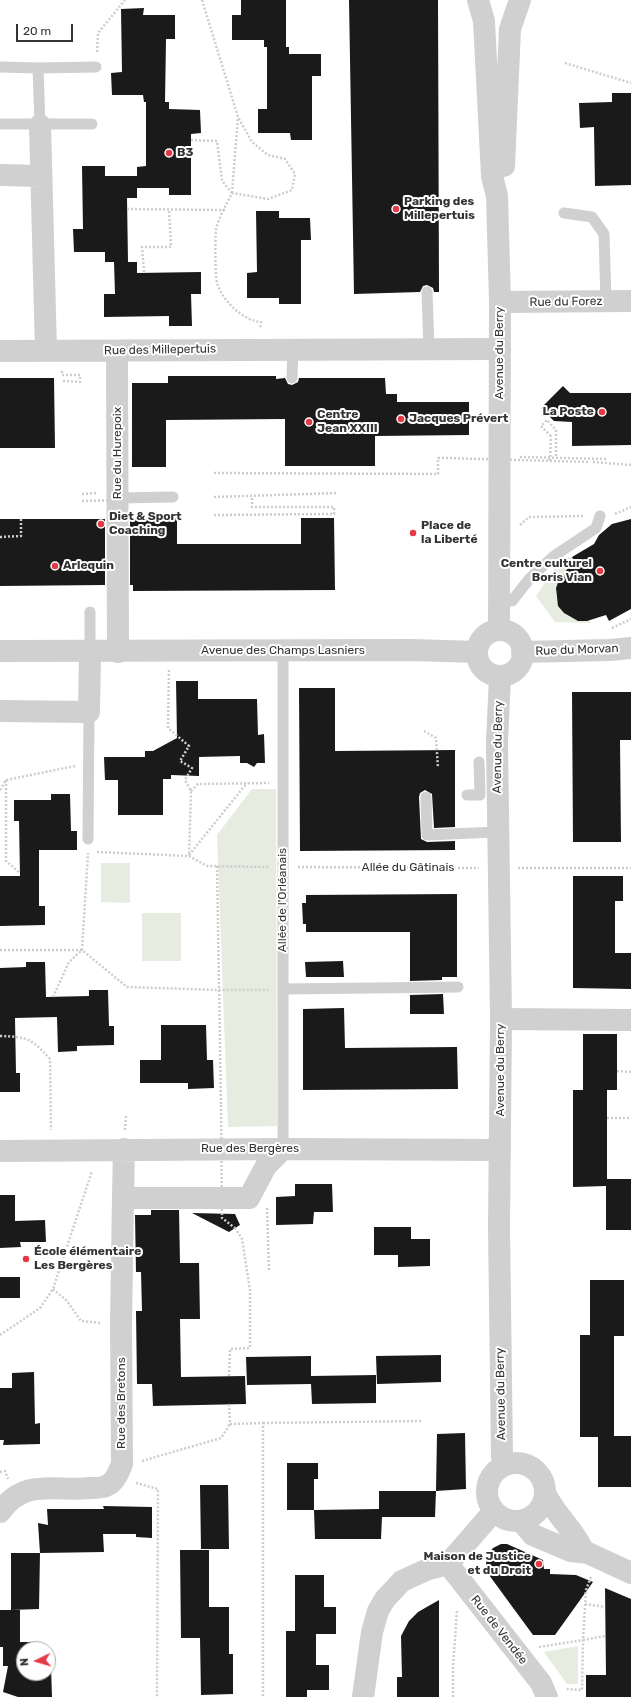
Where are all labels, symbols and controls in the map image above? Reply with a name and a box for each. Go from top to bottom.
scale bar [18,16,75,42]
text: 20 m [23,24,51,38]
place label: B3 [177,146,193,160]
marker: B3 [164,148,174,158]
place label: Parking des Millepertuis [404,195,475,223]
marker: Parking des Millepertuis [391,204,401,214]
street label: Rue du Forez [529,294,603,310]
street label: Avenue du Berry [493,307,507,399]
street label: Rue des Millepertuis [104,342,216,358]
place label: La Poste [542,405,594,419]
street label: Rue du Hurepoix [111,407,125,499]
marker: La Poste [597,407,607,417]
place label: Centre Jean XXIII [317,408,378,436]
place label: Jacques Prévert [409,412,508,426]
marker: Jacques Prévert [396,414,406,424]
marker: Centre Jean XXIII [304,417,314,427]
place label: Diet & Sport Coaching [109,510,182,538]
marker: Diet & Sport Coaching [96,519,106,529]
place label: Place de la Liberté [421,519,478,547]
marker: Place de la Liberté [408,528,418,538]
place label: Centre culturel Boris Vian [501,557,592,585]
place label: Arlequin [63,559,114,573]
marker: Arlequin [50,561,60,571]
marker: Centre culturel Boris Vian [595,566,605,576]
street label: Rue du Morvan [535,641,619,659]
street label: Avenue des Champs Lasniers [201,644,365,658]
street label: Avenue du Berry [490,701,506,793]
street label: Allée de l'Orléanais [276,848,290,952]
street label: Allée du Gâtinais [362,861,454,875]
street label: Avenue du Berry [494,1024,508,1116]
street label: Rue des Bergères [201,1142,299,1156]
place label: École élémentaire Les Bergères [34,1245,141,1273]
marker: École élémentaire Les Bergères [21,1254,31,1264]
street label: Avenue du Berry [493,1348,509,1440]
street label: Rue des Bretons [115,1357,129,1449]
place label: Maison de Justice et du Droit [423,1550,531,1578]
marker: Maison de Justice et du Droit [534,1559,544,1569]
street label: Rue de Vendée [468,1593,530,1667]
north arrow [16,1641,56,1681]
text: N [18,1657,31,1667]

